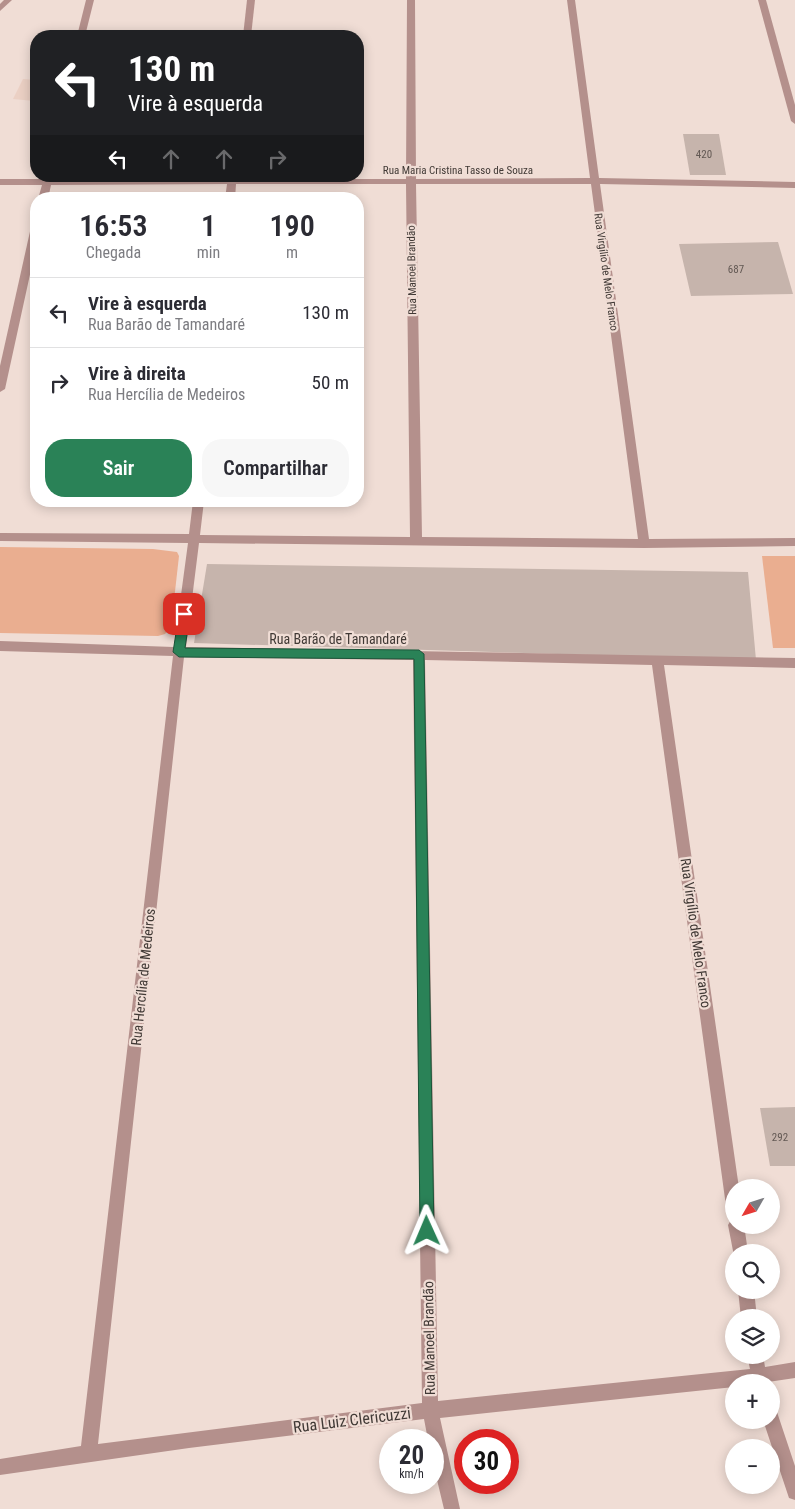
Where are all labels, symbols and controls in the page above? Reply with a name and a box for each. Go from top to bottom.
text: 130 m [128,49,215,90]
icon: left [45,50,110,115]
text: Vire à esquerda [128,91,263,116]
icon: left [104,145,132,173]
icon: ahead [157,145,185,173]
icon: ahead [210,145,238,173]
icon: right [263,145,291,173]
house number: 420 [696,148,712,161]
street label: Rua Maria Cristina Tasso de Souza [383,164,533,177]
text: 16:53 [79,208,148,243]
text: 1 [201,208,216,243]
text: 190 [269,208,315,243]
street label: Rua Virgílio de Melo Franco [591,212,621,332]
street label: Rua Manoel Brandão [405,225,419,315]
text: Chegada [86,243,141,262]
text: min [197,243,220,262]
text: m [286,243,298,262]
house number: 687 [728,263,744,276]
text: Vire à esquerda [88,292,207,315]
icon: left [45,299,73,327]
text: 130 m [302,301,349,324]
text: Rua Barão de Tamandaré [88,315,245,334]
text: Vire à direita [88,362,186,385]
icon: right [45,369,73,397]
text: 50 m [312,371,349,394]
text: Rua Hercília de Medeiros [88,385,245,404]
button: Sair [45,439,192,497]
button: Compartilhar [202,439,349,497]
pin [163,593,205,635]
icon: arrive [170,600,198,628]
street label: Rua Barão de Tamandaré [269,631,407,647]
street label: Rua Virgílio de Melo Franco [678,857,714,1009]
street label: Rua Hercília de Medeiros [128,908,158,1046]
house number: 292 [772,1131,788,1144]
north arrow [725,1179,780,1234]
map controls [725,1179,780,1494]
position arrow [400,1204,452,1256]
button: search [725,1244,780,1299]
street label: Rua Manoel Brandão [420,1281,438,1395]
button: layers [725,1309,780,1364]
button: + [725,1374,780,1429]
street label: Rua Luiz Clericuzzi [292,1403,412,1437]
speed limit sign: 30 [454,1429,519,1494]
button: − [725,1439,780,1494]
text: 20 [399,1441,424,1470]
text: km/h [399,1467,424,1481]

